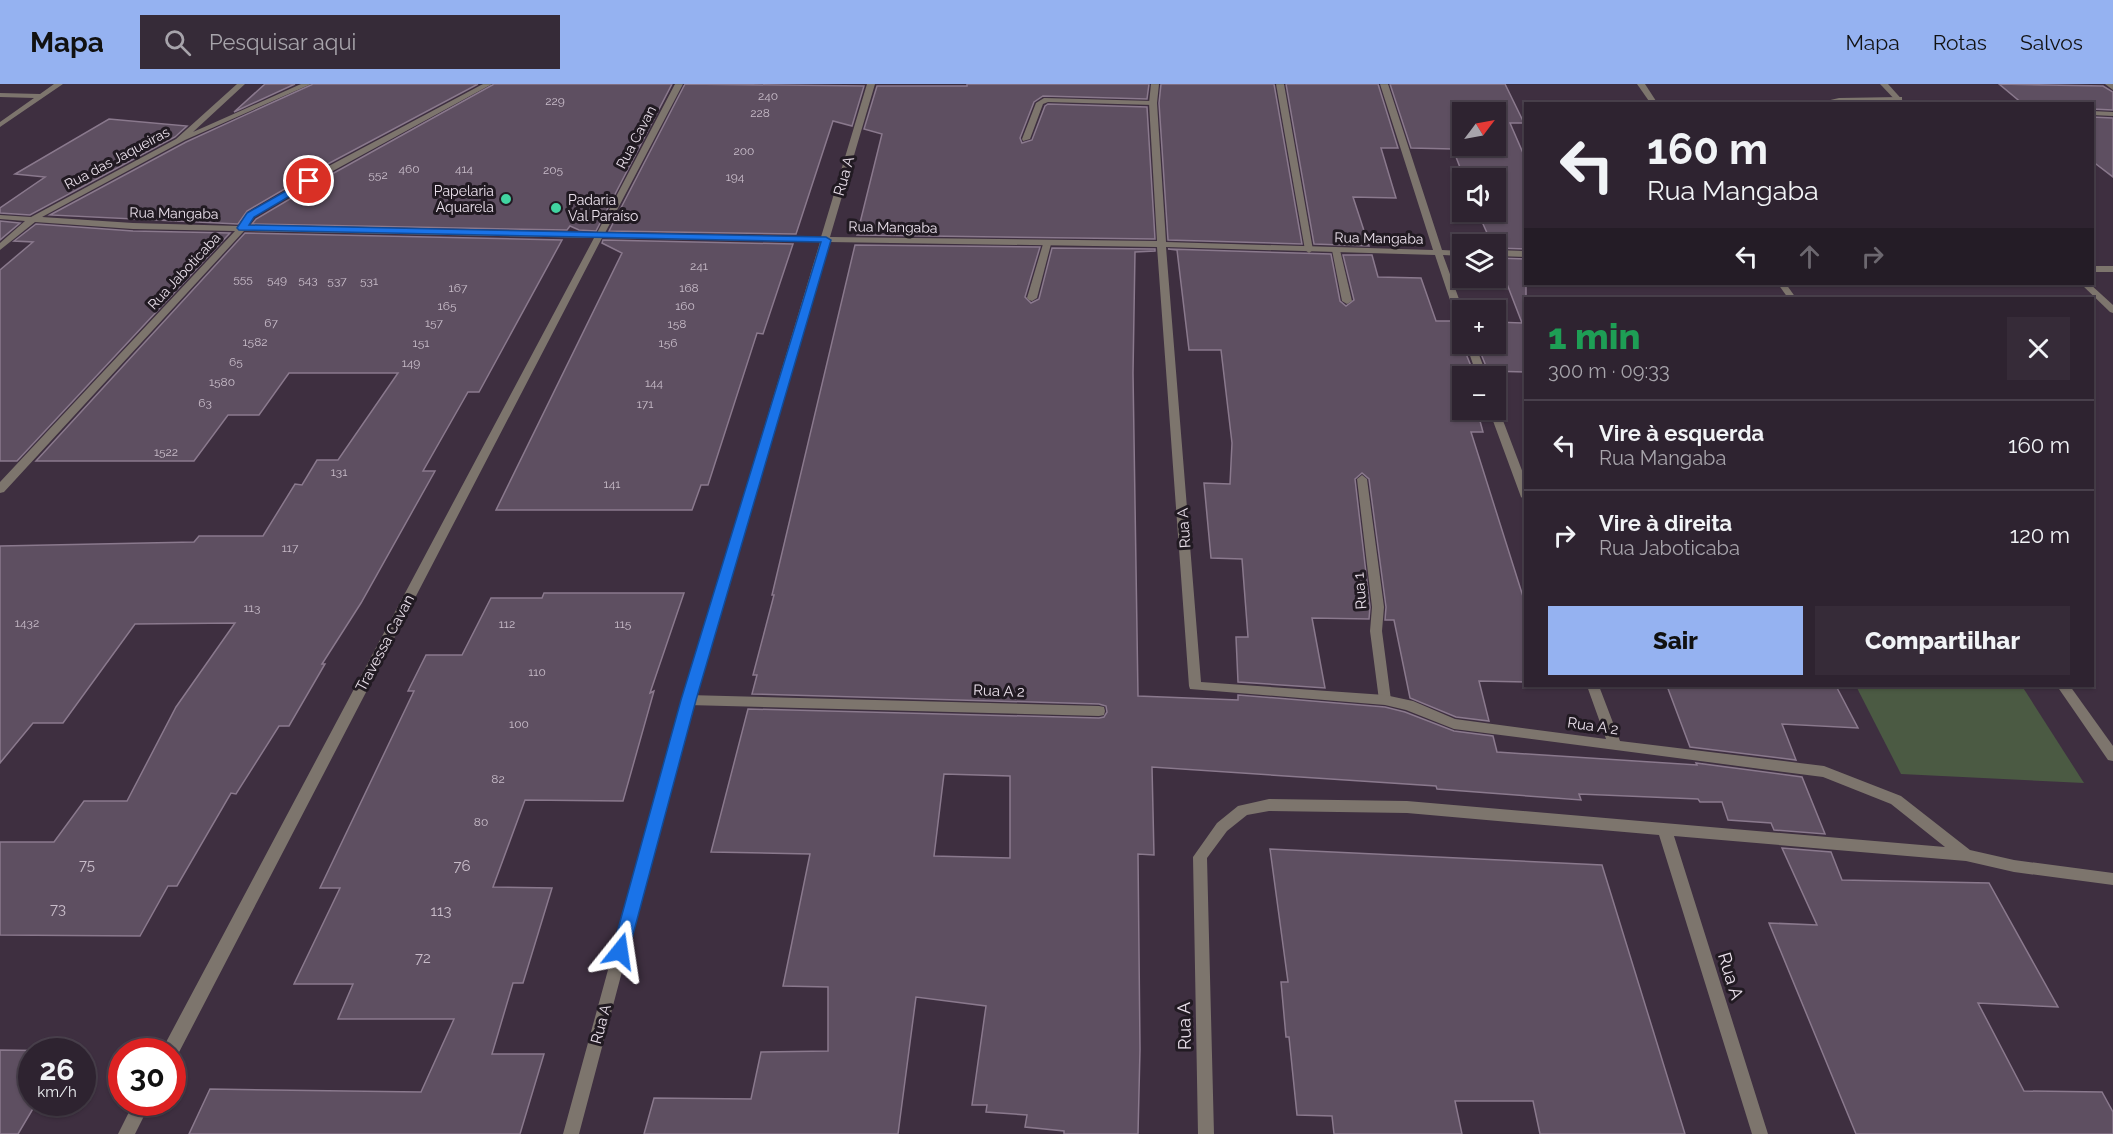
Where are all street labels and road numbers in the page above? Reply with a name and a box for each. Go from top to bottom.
street label: Rua Cavan [613,103,659,171]
street label: Rua das Jaqueiras [62,123,172,192]
street label: Rua A [830,154,858,198]
street label: Rua Mangaba [129,204,219,222]
street label: Rua Mangaba [848,218,938,236]
street label: Rua Jaboticaba [145,229,223,313]
street label: Rua Mangaba [1334,229,1424,247]
street label: Rua A [1174,507,1194,549]
street label: Rua 1 [1349,571,1371,610]
street label: Travessa Cavan [352,592,418,694]
street label: Rua A 2 [973,681,1025,701]
street label: Rua A 2 [1566,714,1620,739]
street label: Rua A [1714,950,1748,1002]
street label: Rua A [587,1002,615,1046]
street label: Rua A [1173,1002,1195,1050]

